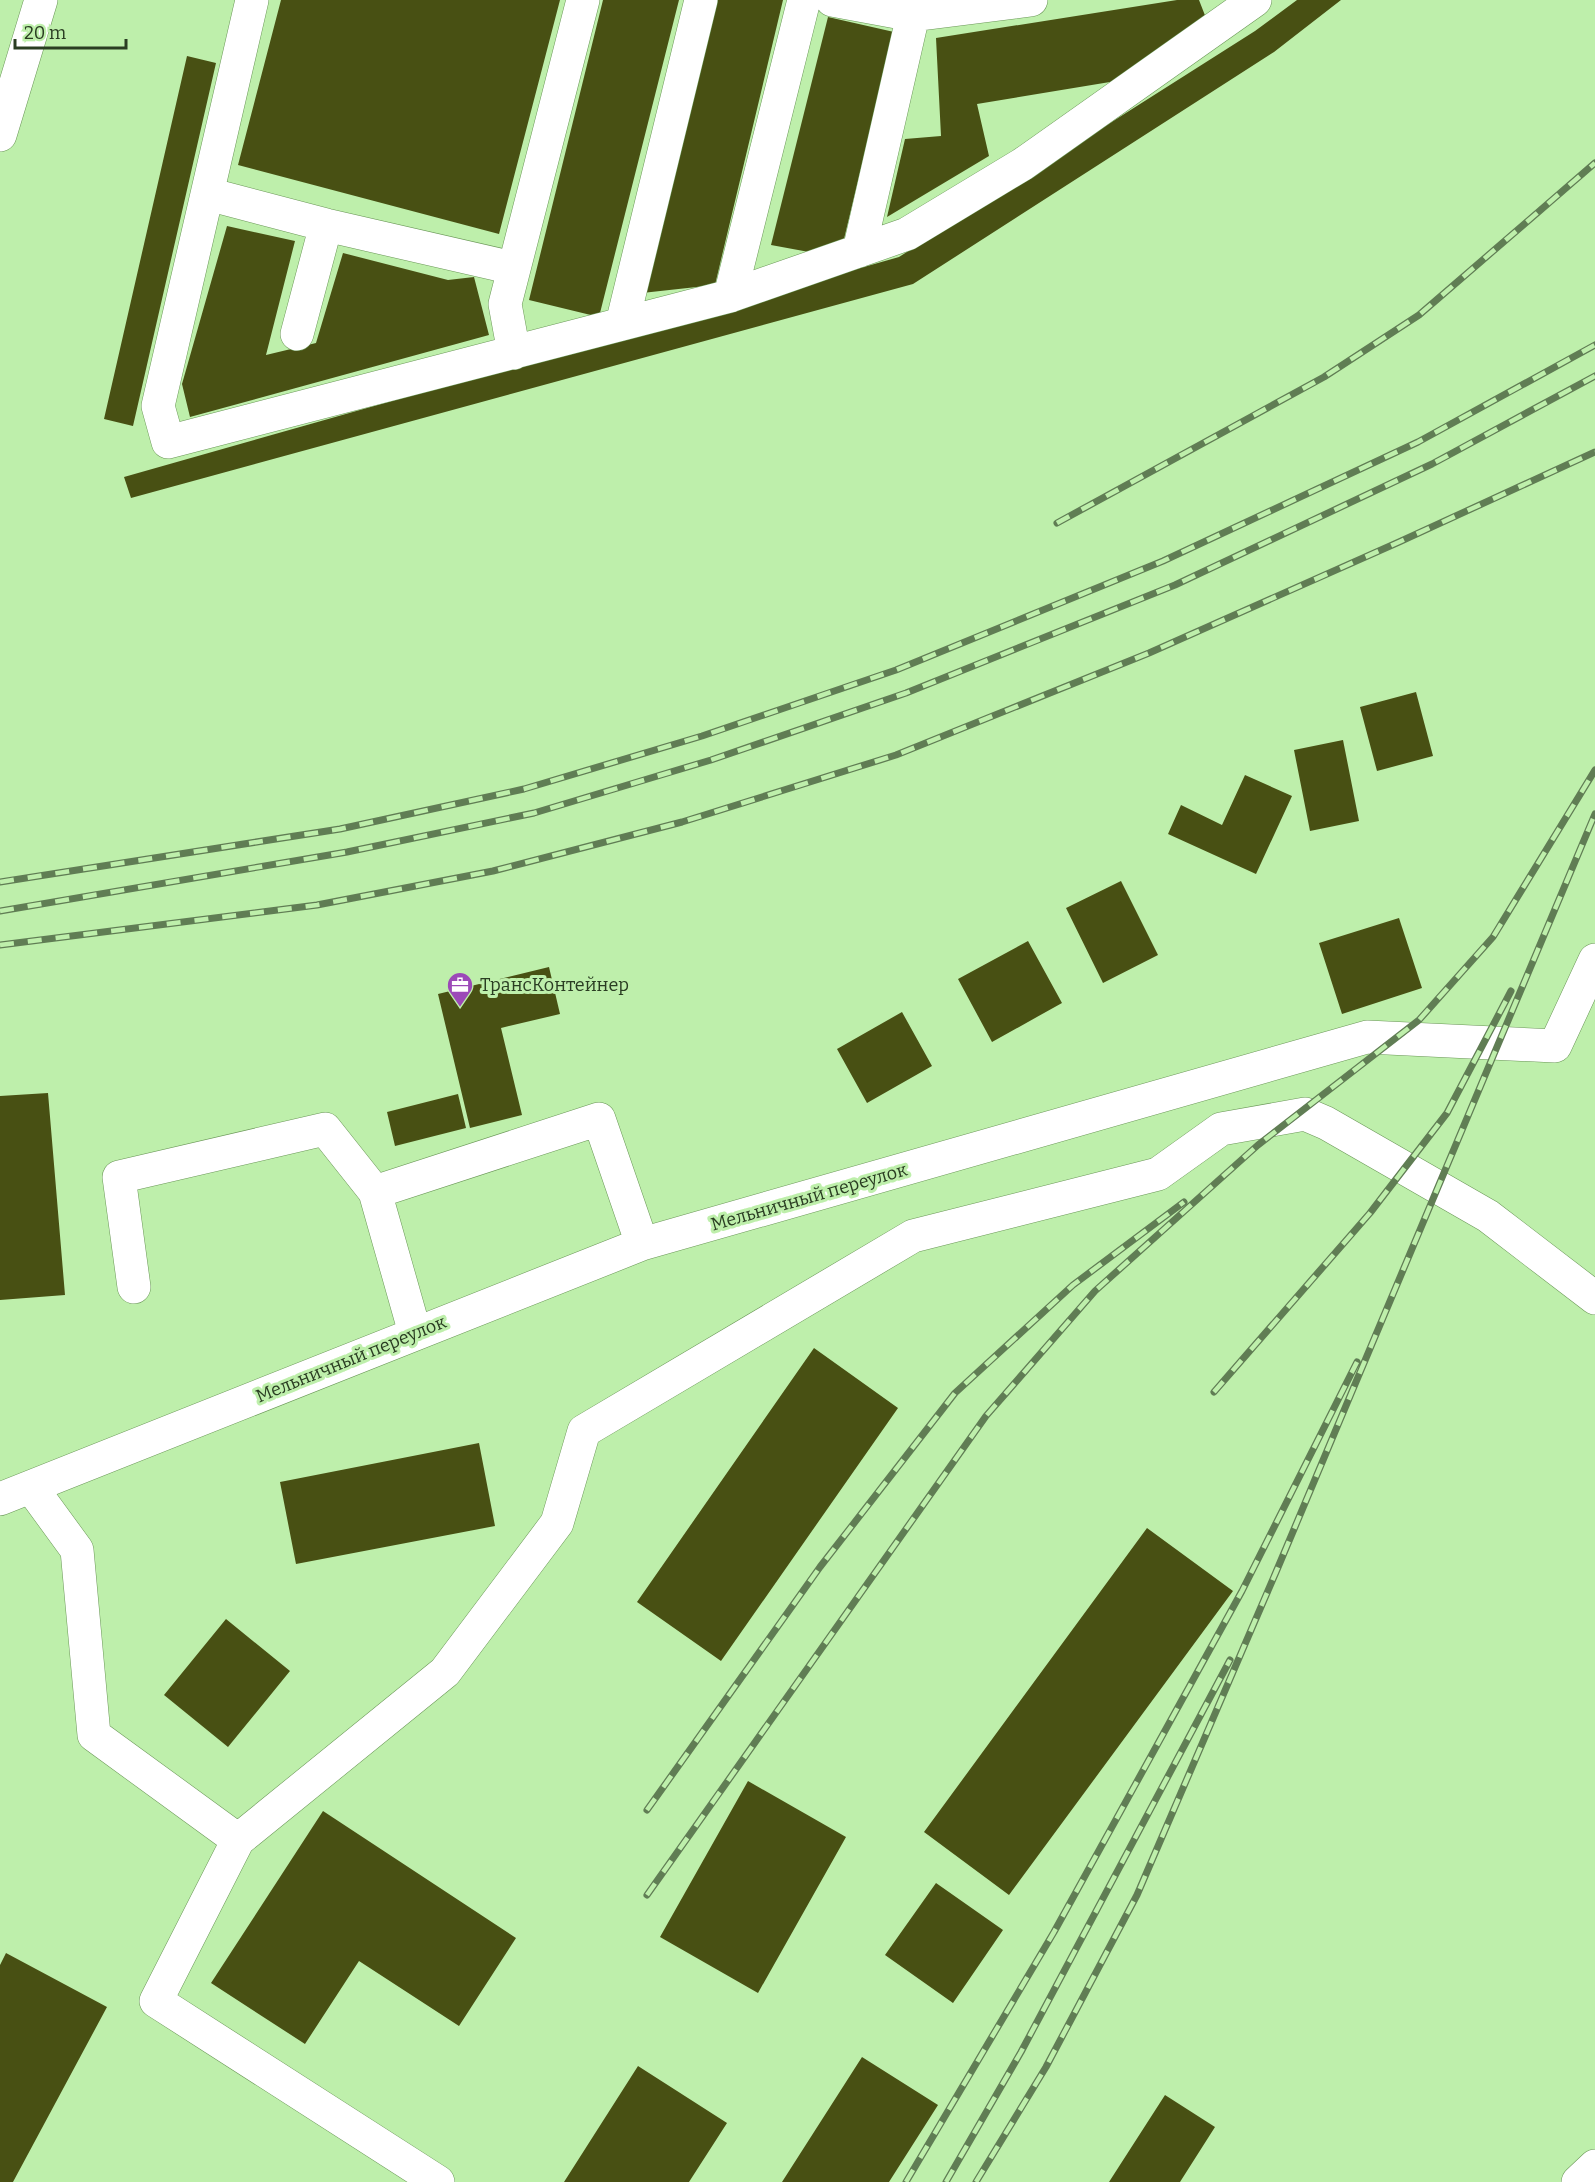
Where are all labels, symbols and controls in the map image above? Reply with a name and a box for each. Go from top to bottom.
scale bar [15,12,126,50]
text: 20 m [24,22,66,44]
office icon: ТрансКонтейнер [445,970,475,1008]
place label: ТрансКонтейнер [480,974,629,996]
street label: Мельничный переулок [708,1158,910,1236]
street label: Мельничный переулок [253,1311,450,1407]

